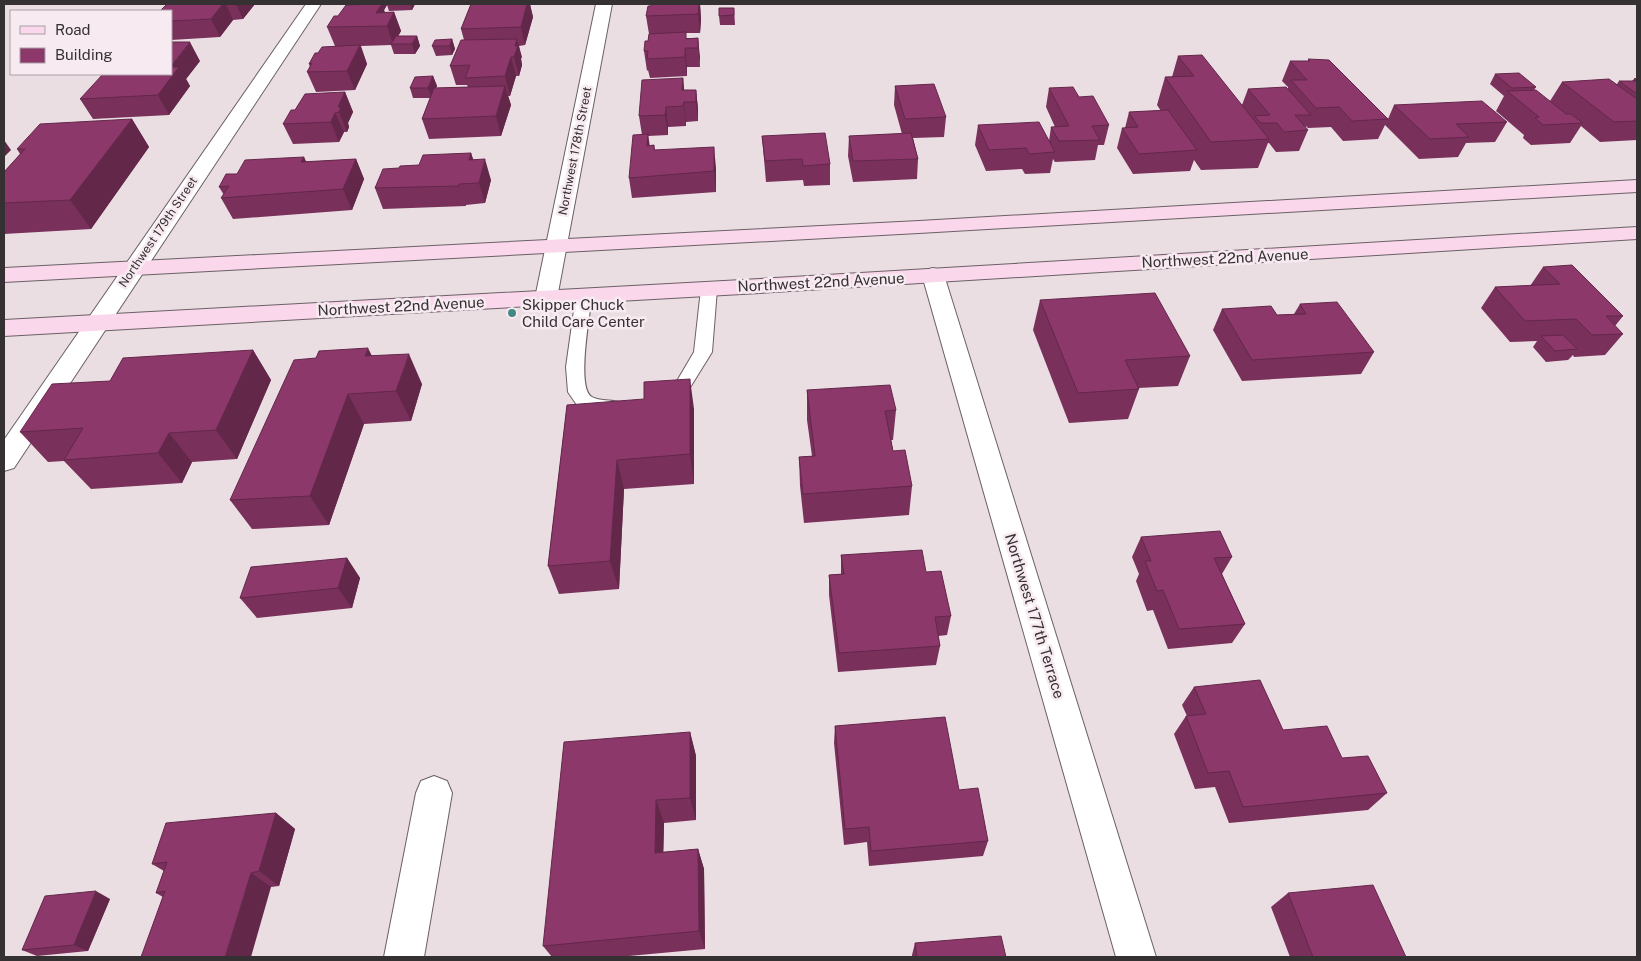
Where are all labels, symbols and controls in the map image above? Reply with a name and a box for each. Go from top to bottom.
legend [10,10,172,75]
text: Road [55,21,91,38]
text: Building [55,46,113,63]
street label: Northwest 178th Street [556,85,594,216]
street label: Northwest 179th Street [116,174,200,290]
street label: Northwest 22nd Avenue [1141,245,1309,271]
street label: Northwest 22nd Avenue [737,269,905,295]
street label: Northwest 22nd Avenue [317,293,485,319]
place label: Skipper Chuck Child Care Center [522,296,645,330]
marker: Skipper Chuck Child Care Center [506,307,518,319]
street label: Northwest 177th Terrace [1002,531,1068,701]

